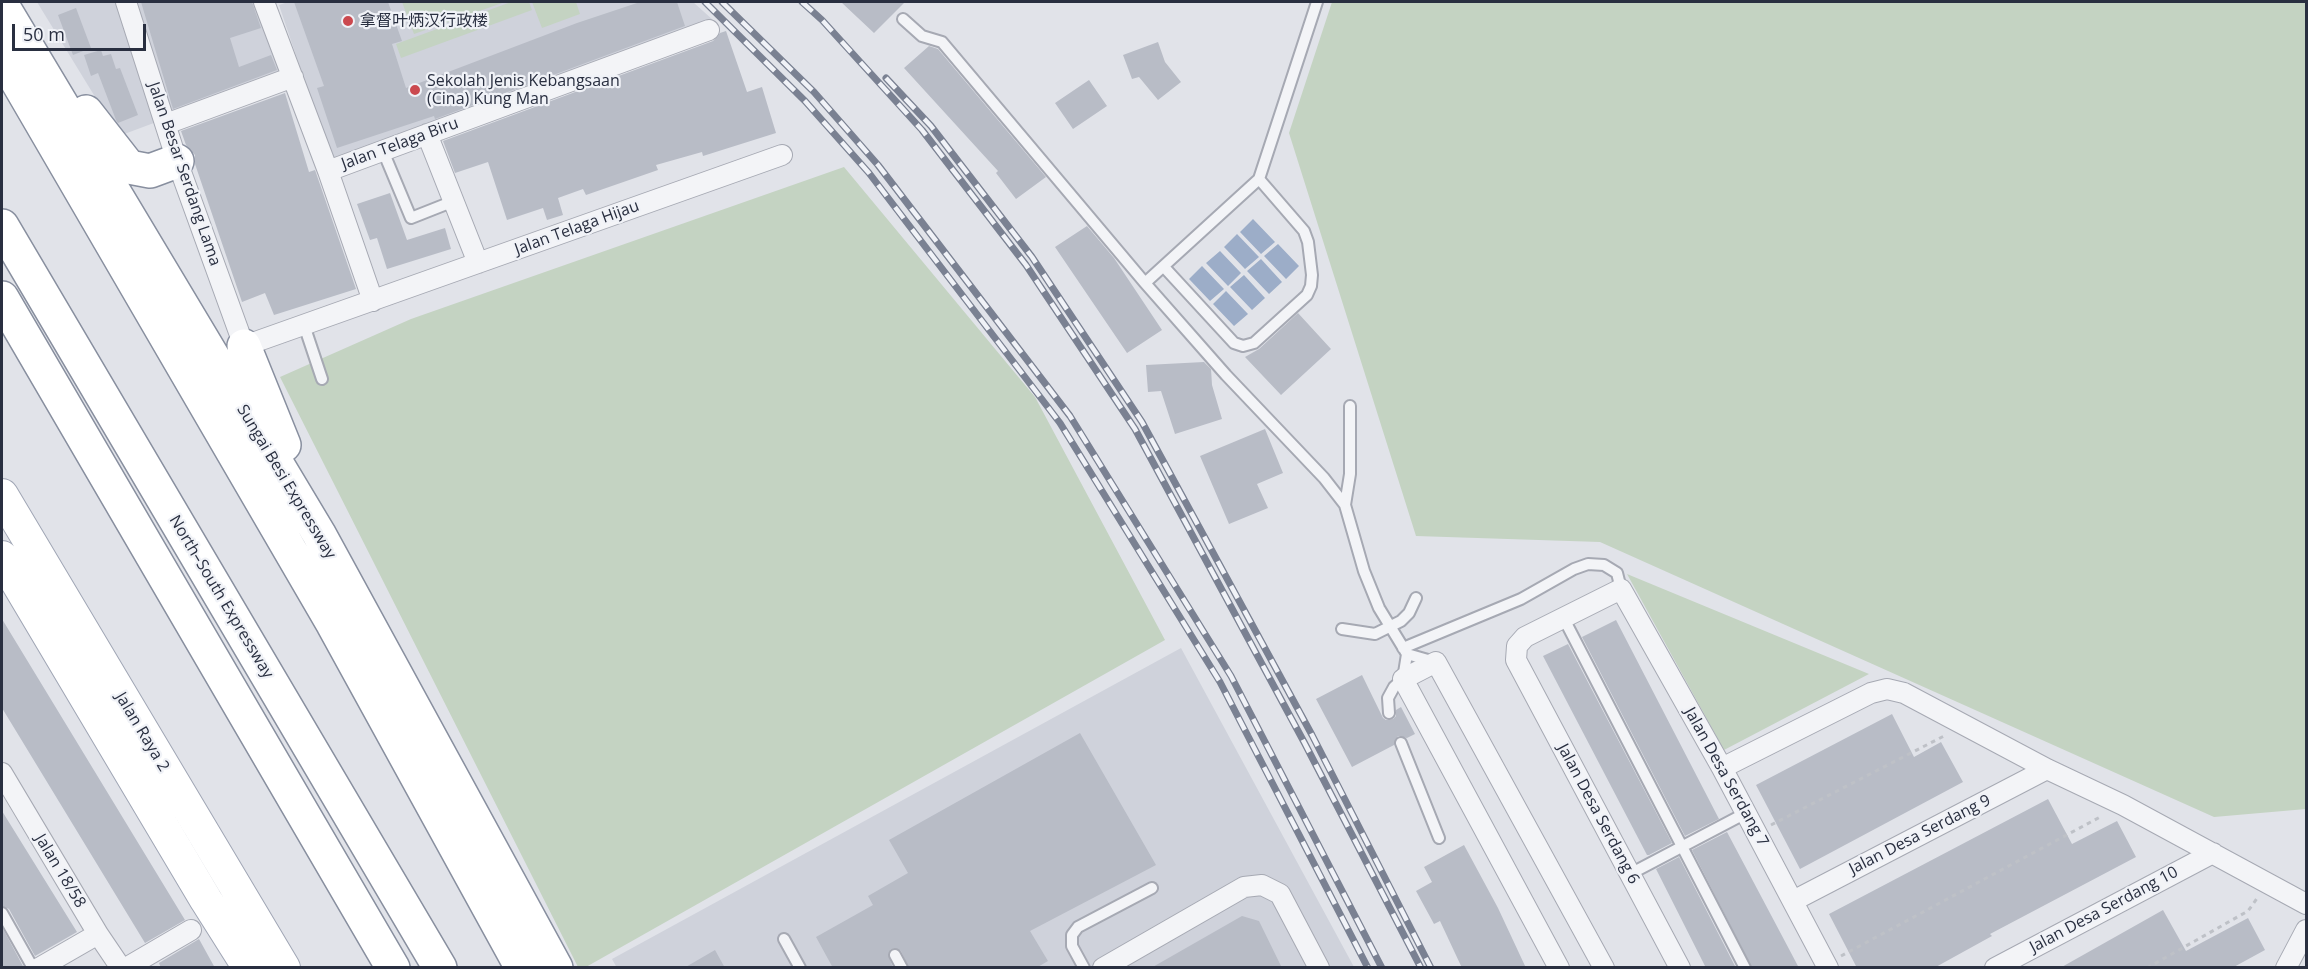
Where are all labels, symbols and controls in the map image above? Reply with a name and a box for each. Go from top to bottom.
place label: 拿督叶炳汉行政楼 [360,11,488,31]
scale bar [15,12,148,50]
marker: 拿督叶炳汉行政楼 [341,14,355,28]
text: 50 m [23,22,65,46]
place label: Sekolah Jenis Kebangsaan (Cina) Kung Man [427,71,620,109]
street label: Jalan Besar Serdang Lama [143,80,225,268]
marker: Sekolah Jenis Kebangsaan (Cina) Kung Man [408,83,422,97]
street label: Jalan Telaga Biru [339,114,461,174]
street label: Jalan Telaga Hijau [512,197,642,259]
street label: Sungai Besi Expressway [232,401,340,563]
street label: North–South Expressway [165,512,277,682]
street label: Jalan Raya 2 [111,689,173,775]
street label: Jalan Desa Serdang 7 [1680,704,1772,850]
street label: Jalan Desa Serdang 6 [1553,741,1643,887]
street label: Jalan Desa Serdang 9 [1846,791,1994,879]
street label: Jalan 18/58 [31,831,89,911]
street label: Jalan Desa Serdang 10 [2027,863,2181,957]

